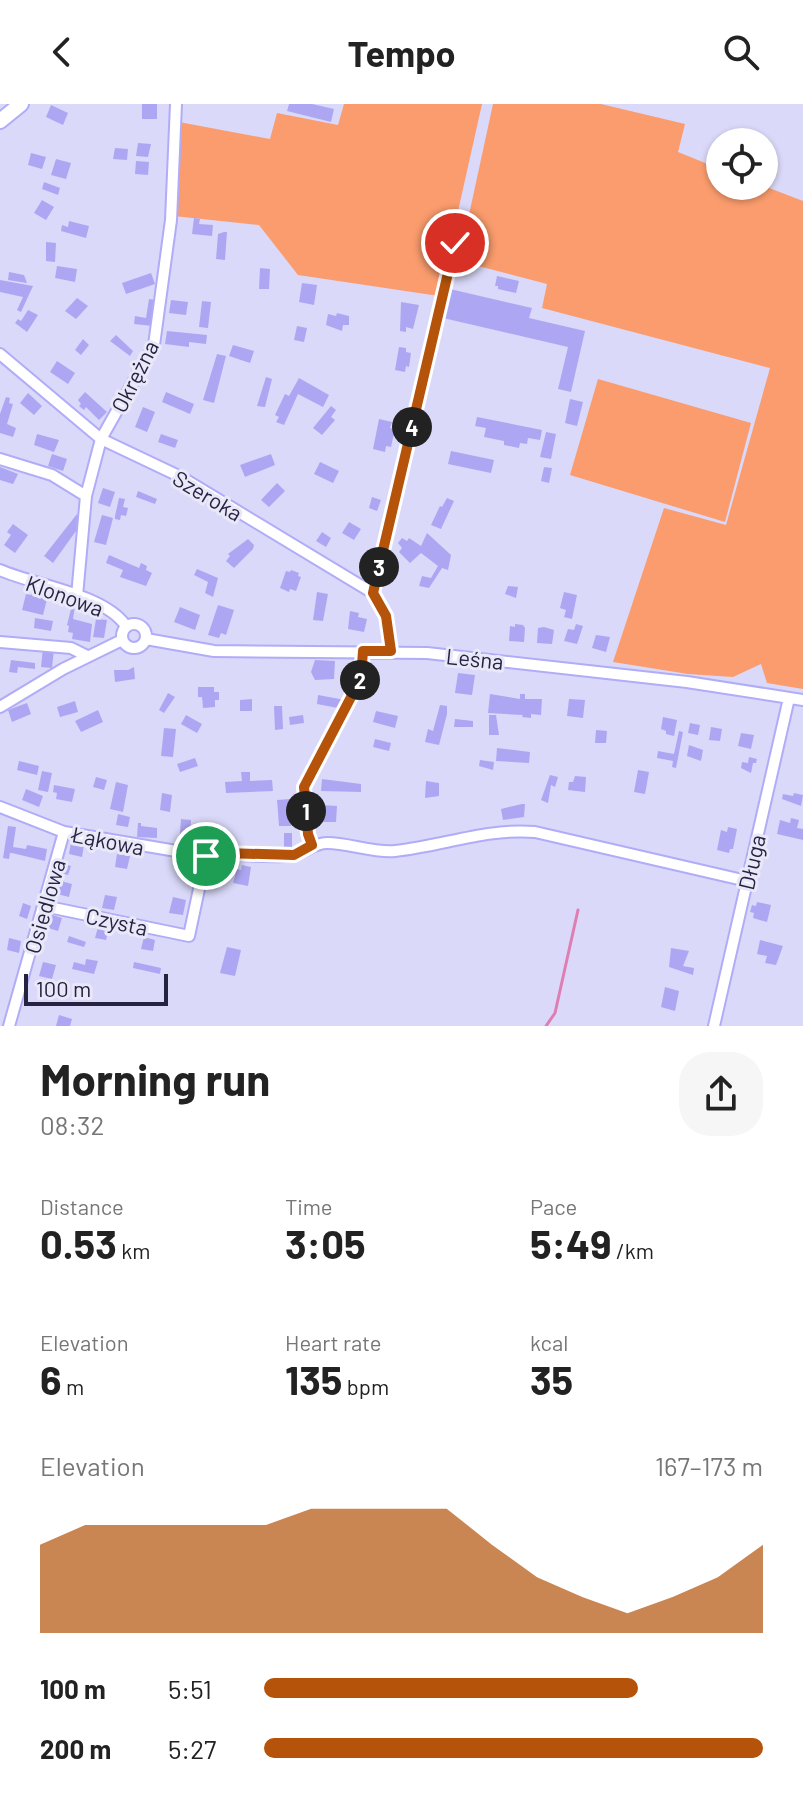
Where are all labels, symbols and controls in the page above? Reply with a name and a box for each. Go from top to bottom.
icon: back [40,30,84,74]
icon: search [719,30,763,74]
text: Tempo [347,31,456,74]
map controls [706,128,778,200]
button: locate [706,128,778,200]
pin [421,209,489,277]
icon: check [433,221,477,265]
street label: Okrężna [105,336,163,416]
pin: 4 [392,407,432,447]
text: 4 [405,414,419,440]
street label: Szeroka [169,464,247,526]
pin: 3 [359,547,399,587]
text: 3 [373,554,385,580]
street label: Klonowa [23,569,107,621]
street label: Leśna [445,642,505,674]
pin: 2 [340,660,380,700]
text: 2 [354,667,366,693]
pin: 1 [286,791,326,831]
text: 1 [302,798,310,824]
street label: Łąkowa [69,820,147,860]
pin [172,822,240,890]
street label: Długa [732,832,770,892]
icon: arrive [184,834,228,878]
street label: Osiedlowa [18,856,70,956]
street label: Czysta [84,902,150,940]
scale bar [24,970,168,1006]
text: 100 m [36,975,91,1001]
text: Morning run [40,1052,270,1105]
button: share [679,1052,763,1136]
text: 08:32 [40,1109,104,1140]
text: Distance [40,1193,124,1219]
text: Time [285,1193,333,1219]
text: Pace [530,1193,577,1219]
text: 0.53 [40,1219,117,1267]
text: 3:05 [285,1219,366,1267]
text: 5:49 [530,1219,612,1267]
text: km [117,1237,150,1263]
text: /km [612,1237,654,1263]
text: Elevation [40,1329,129,1355]
text: Heart rate [285,1329,382,1355]
text: kcal [530,1329,568,1355]
text: 6 [40,1355,61,1403]
text: 135 [285,1355,342,1403]
text: 35 [530,1355,573,1403]
text: m [61,1373,84,1399]
text: bpm [342,1373,389,1399]
text: Elevation [40,1450,145,1481]
text: 167–173 m [655,1450,763,1481]
text: 100 m [40,1673,106,1704]
text: 5:51 [168,1673,212,1704]
text: 200 m [40,1733,111,1764]
text: 5:27 [168,1733,216,1764]

